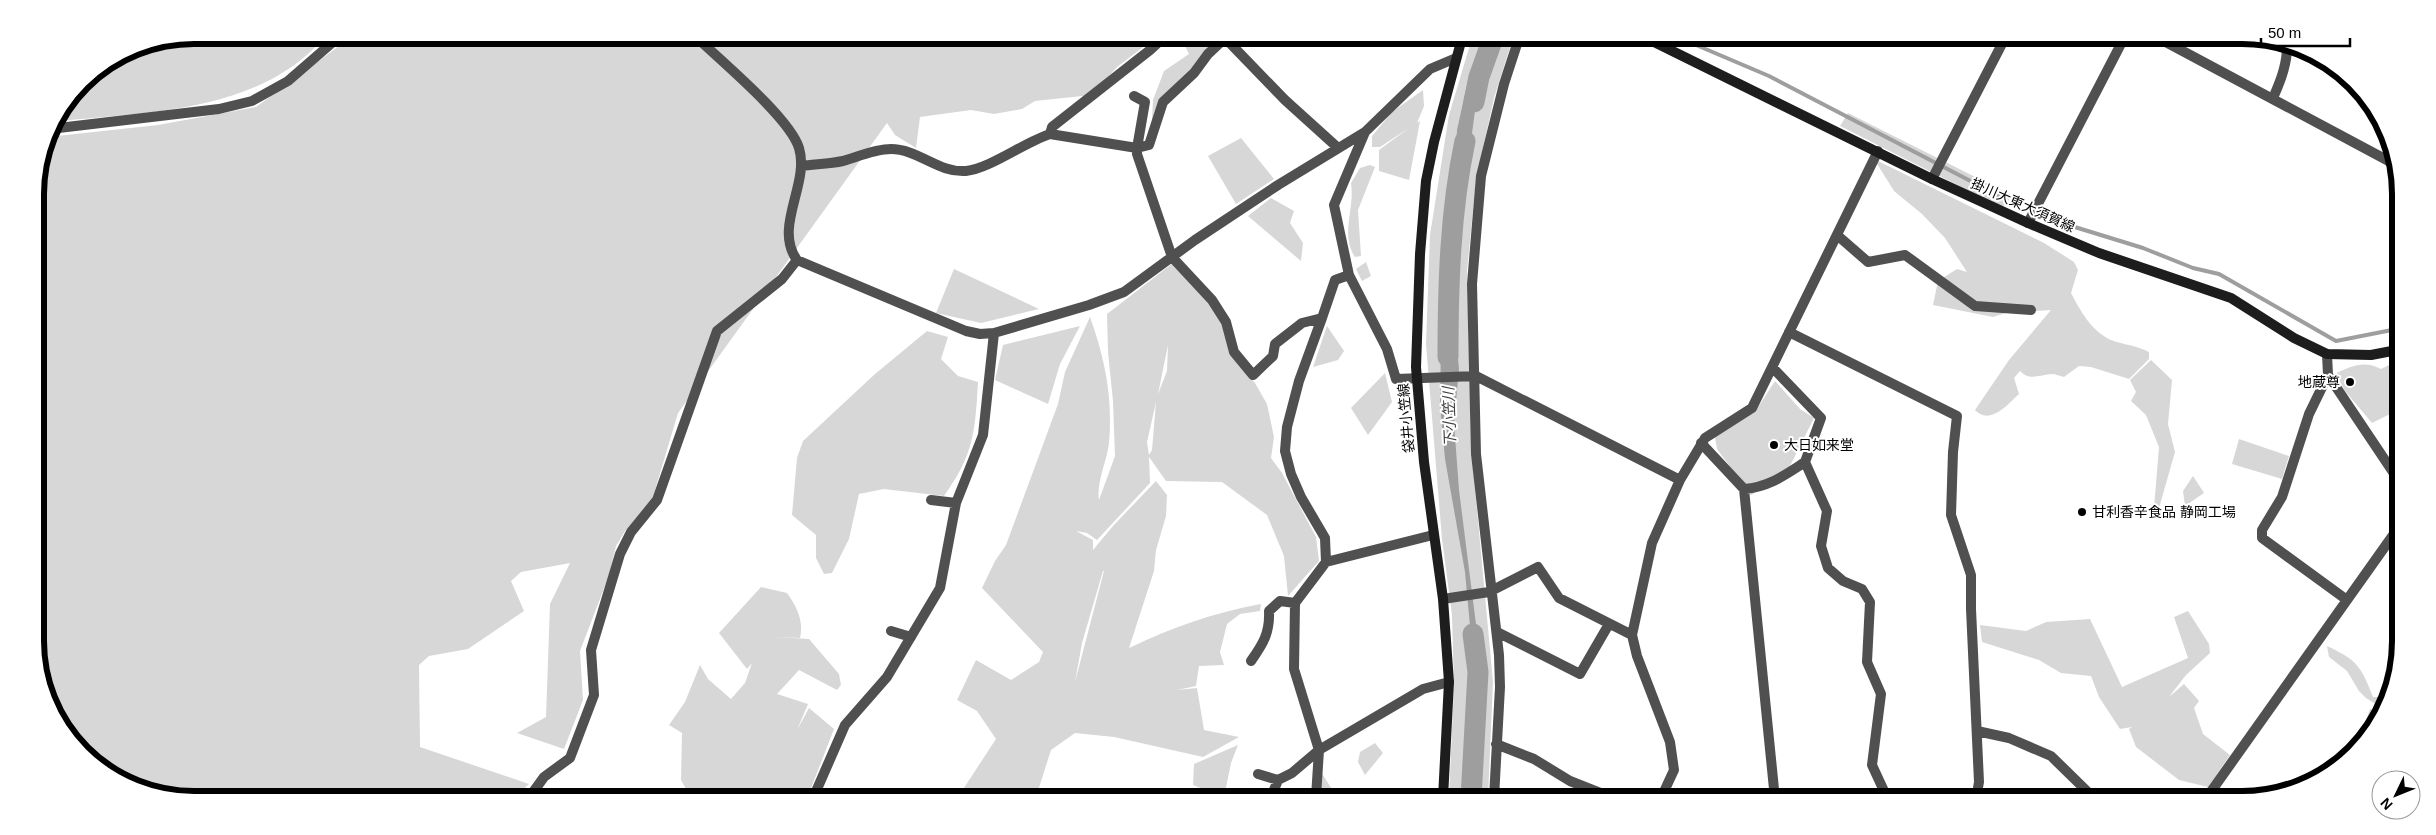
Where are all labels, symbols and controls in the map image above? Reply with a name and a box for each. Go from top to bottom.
scale bar [2261,15,2350,47]
text: 50 m [2268,24,2301,41]
street label: 掛川大東大須賀線 [1969,175,2077,235]
place label: 地蔵尊 [2298,374,2340,390]
marker: 地蔵尊 [2344,376,2356,388]
street label: 袋井小笠線 [1395,382,1417,454]
water label: 下小笠川 [1439,385,1459,447]
place label: 大日如来堂 [1784,437,1854,453]
marker: 大日如来堂 [1768,439,1780,451]
place label: 甘利香辛食品 静岡工場 [2092,504,2236,520]
marker: 甘利香辛食品 静岡工場 [2076,506,2088,518]
north arrow [2371,770,2421,820]
text: N [2377,795,2396,813]

